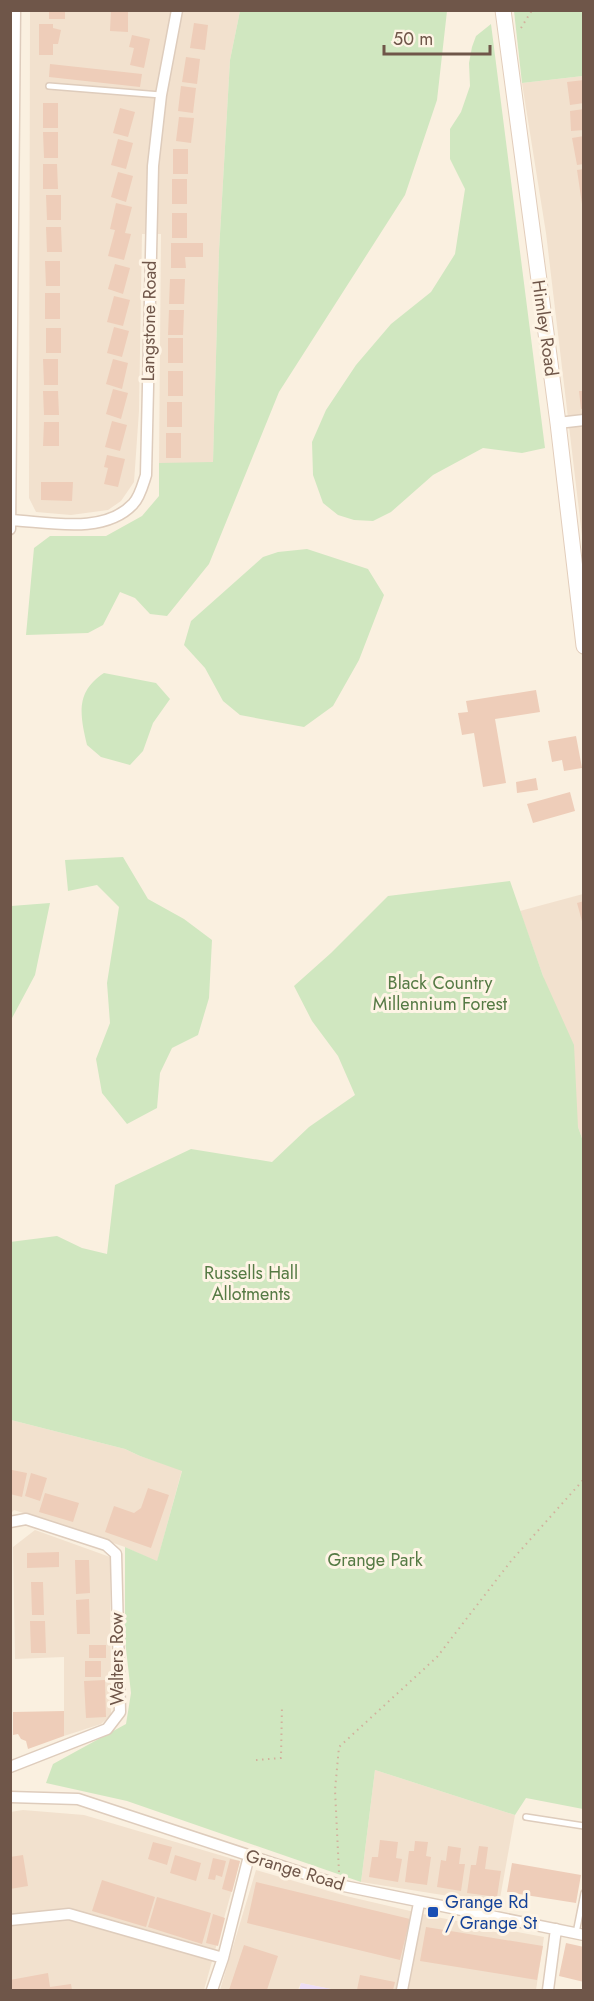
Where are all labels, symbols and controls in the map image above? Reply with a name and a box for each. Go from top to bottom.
scale bar [384,18,490,56]
text: 50 m [393,26,433,52]
street label: Langstone Road [135,260,163,382]
street label: Himley Road [525,278,565,378]
park label: Black Country Millennium Forest [373,970,508,1017]
park label: Russells Hall Allotments [204,1260,298,1307]
park label: Grange Park [327,1547,423,1573]
street label: Walters Row [104,1612,130,1706]
street label: Grange Road [242,1843,348,1897]
place label: Grange Rd / Grange St [445,1889,538,1936]
marker: Grange Rd / Grange St [426,1905,440,1919]

